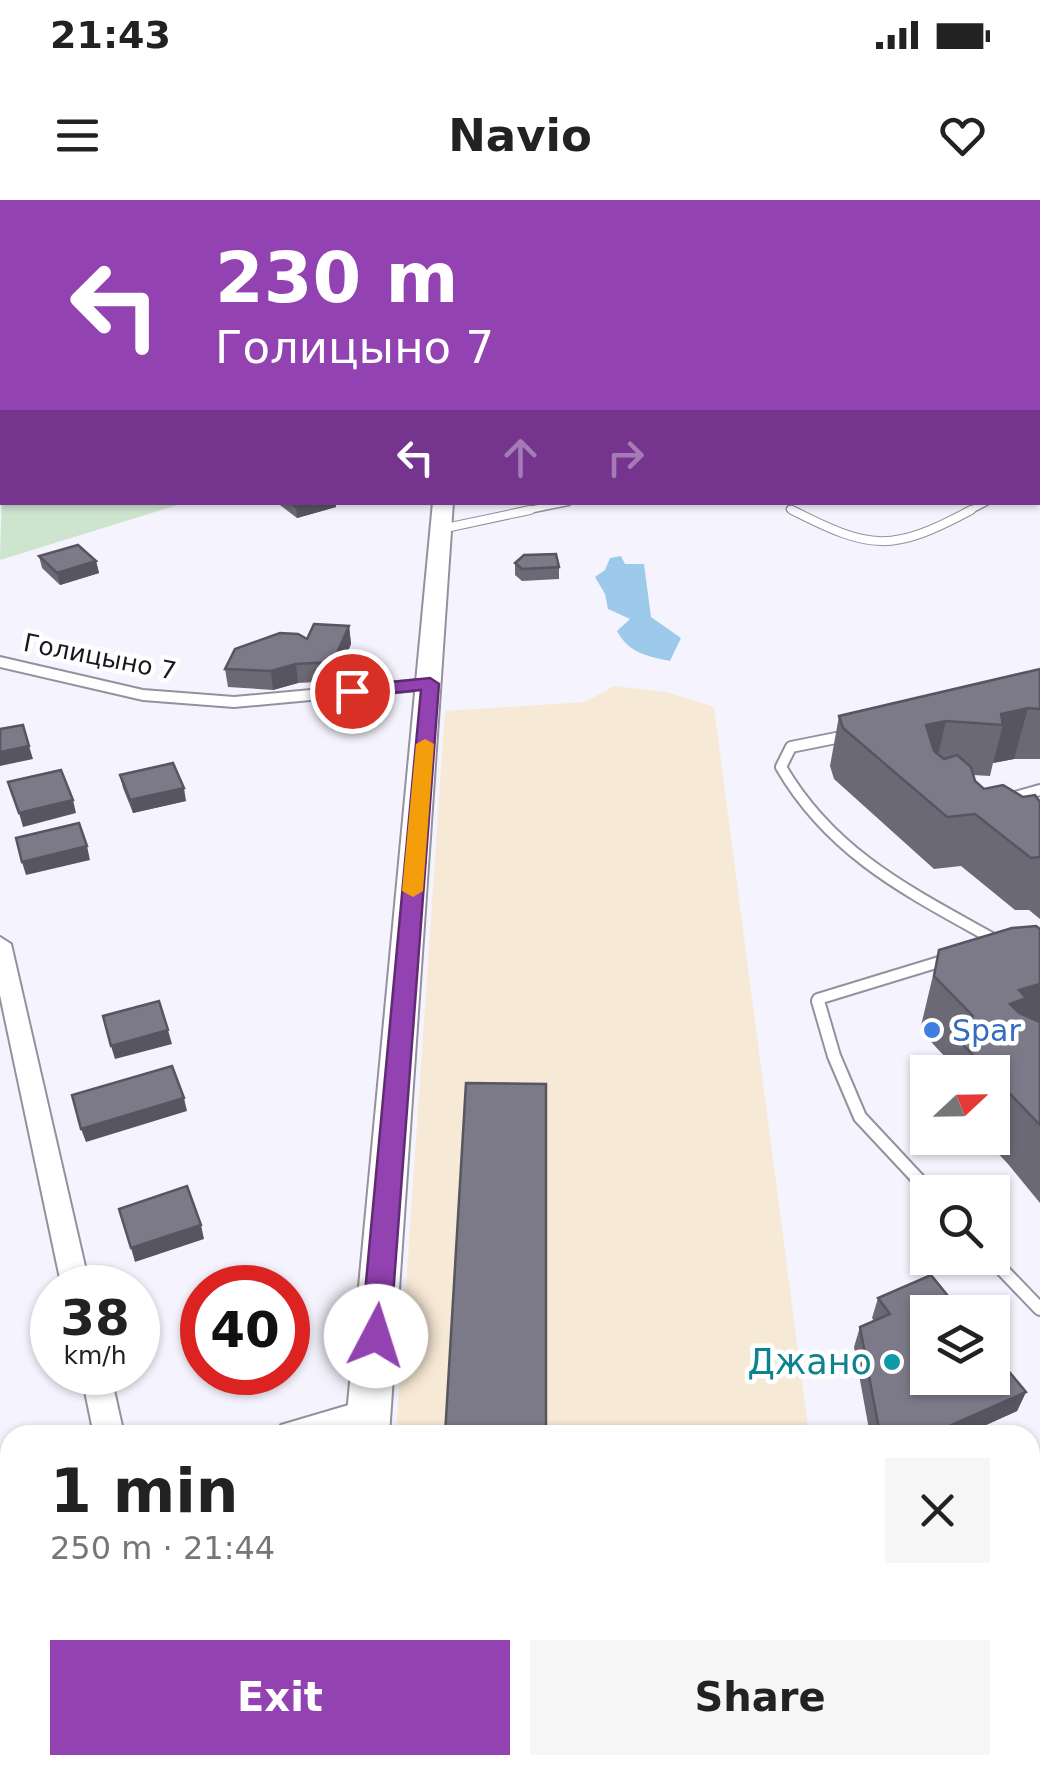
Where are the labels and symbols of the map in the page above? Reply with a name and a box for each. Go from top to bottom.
street label: Голицыно 7 [21,628,179,686]
pin [310,649,395,734]
place label: Spar [952,1013,1021,1048]
marker: Spar [921,1019,943,1041]
north arrow [910,1055,1010,1155]
speed limit sign: 40 [180,1265,310,1395]
position arrow [324,1284,428,1388]
place label: Джано [747,1342,872,1382]
marker: Джано [881,1351,903,1373]

